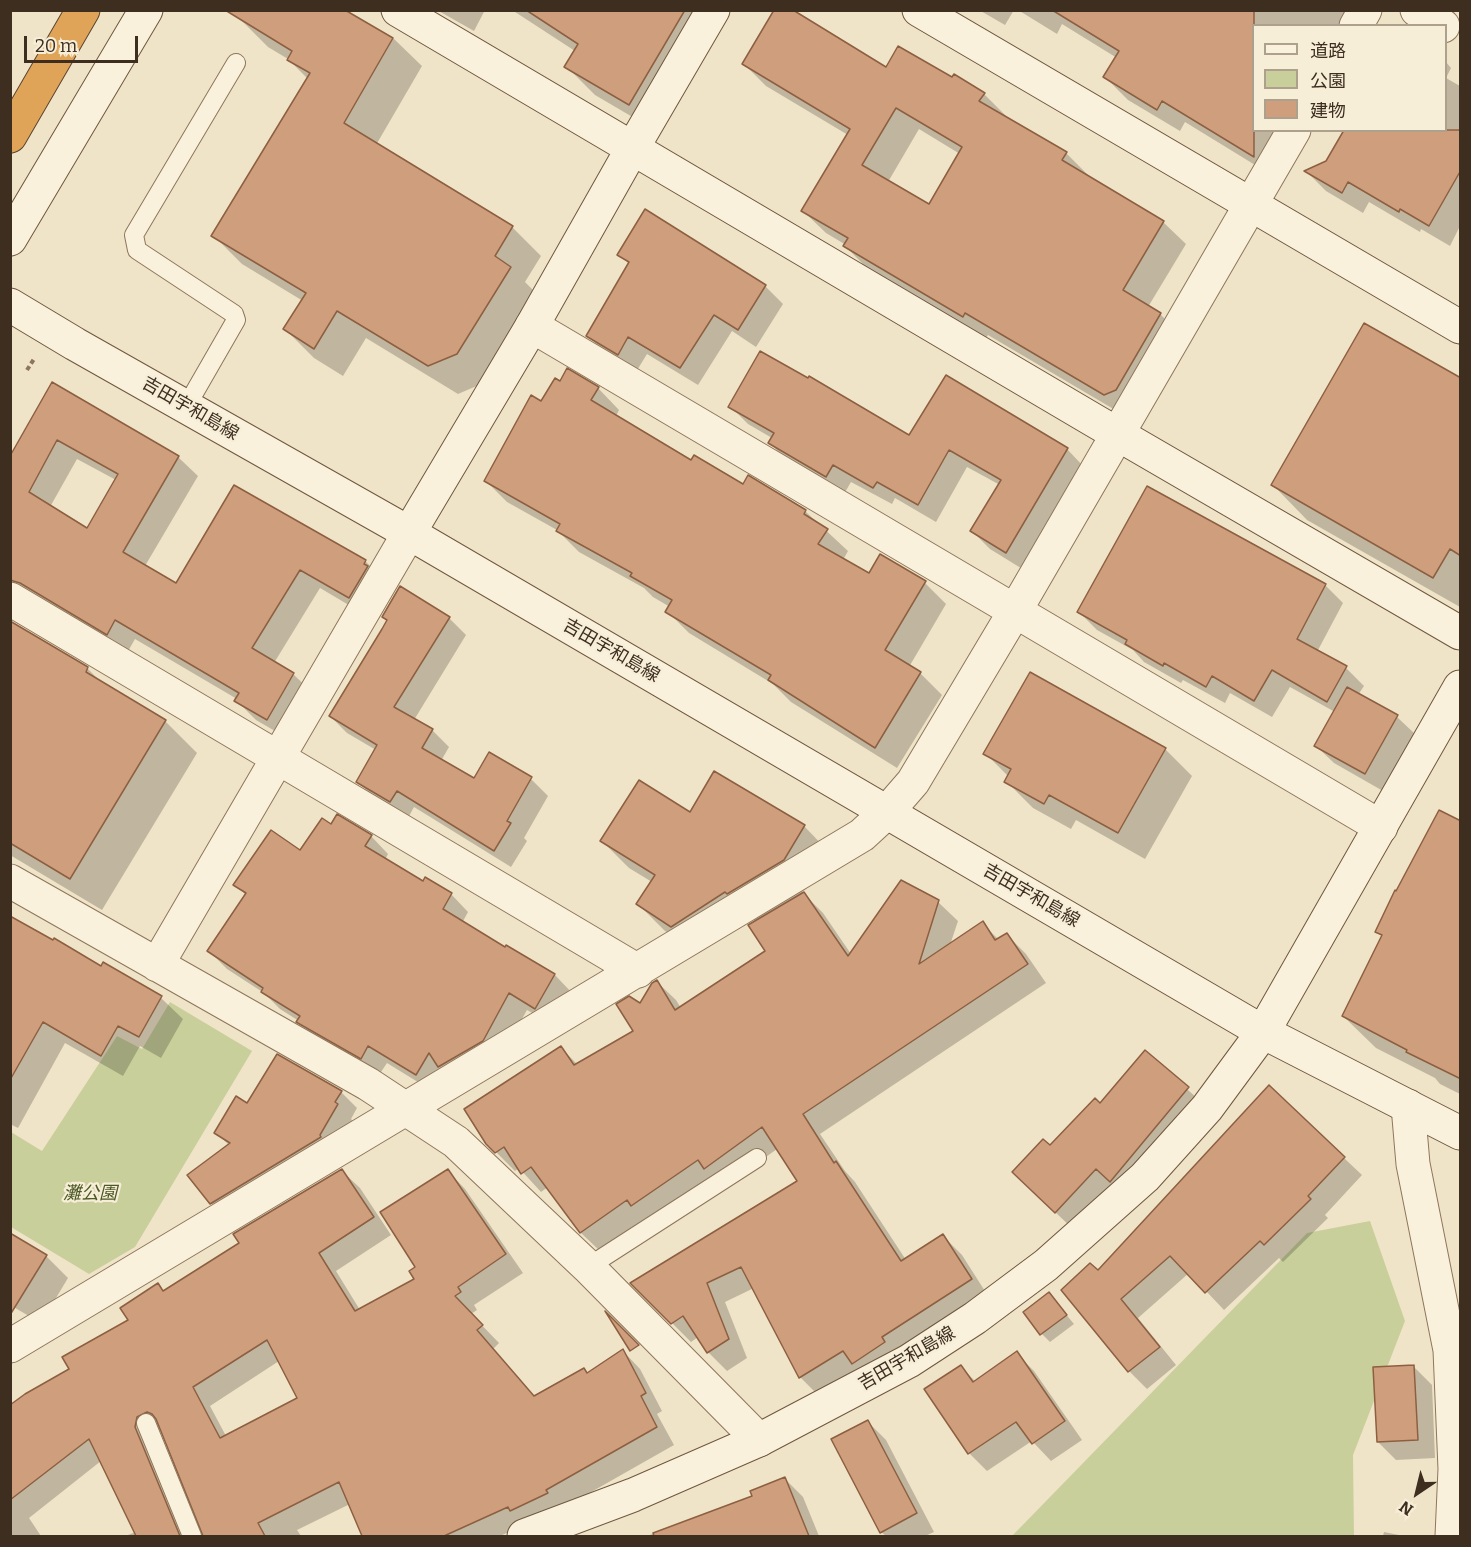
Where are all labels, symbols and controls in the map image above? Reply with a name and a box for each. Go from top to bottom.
scale bar [27,24,141,62]
legend [1252,24,1447,132]
text: 20 m [35,35,77,57]
text: 道路 [1310,40,1346,62]
text: 公園 [1310,70,1346,92]
text: 建物 [1310,100,1346,122]
street label: 吉田宇和島線 [138,373,242,445]
street label: 吉田宇和島線 [559,615,663,687]
street label: 吉田宇和島線 [979,860,1083,932]
park label: 灘公園 [63,1183,117,1205]
street label: 吉田宇和島線 [855,1323,959,1395]
north arrow [1387,1463,1447,1523]
text: N [1396,1497,1417,1519]

